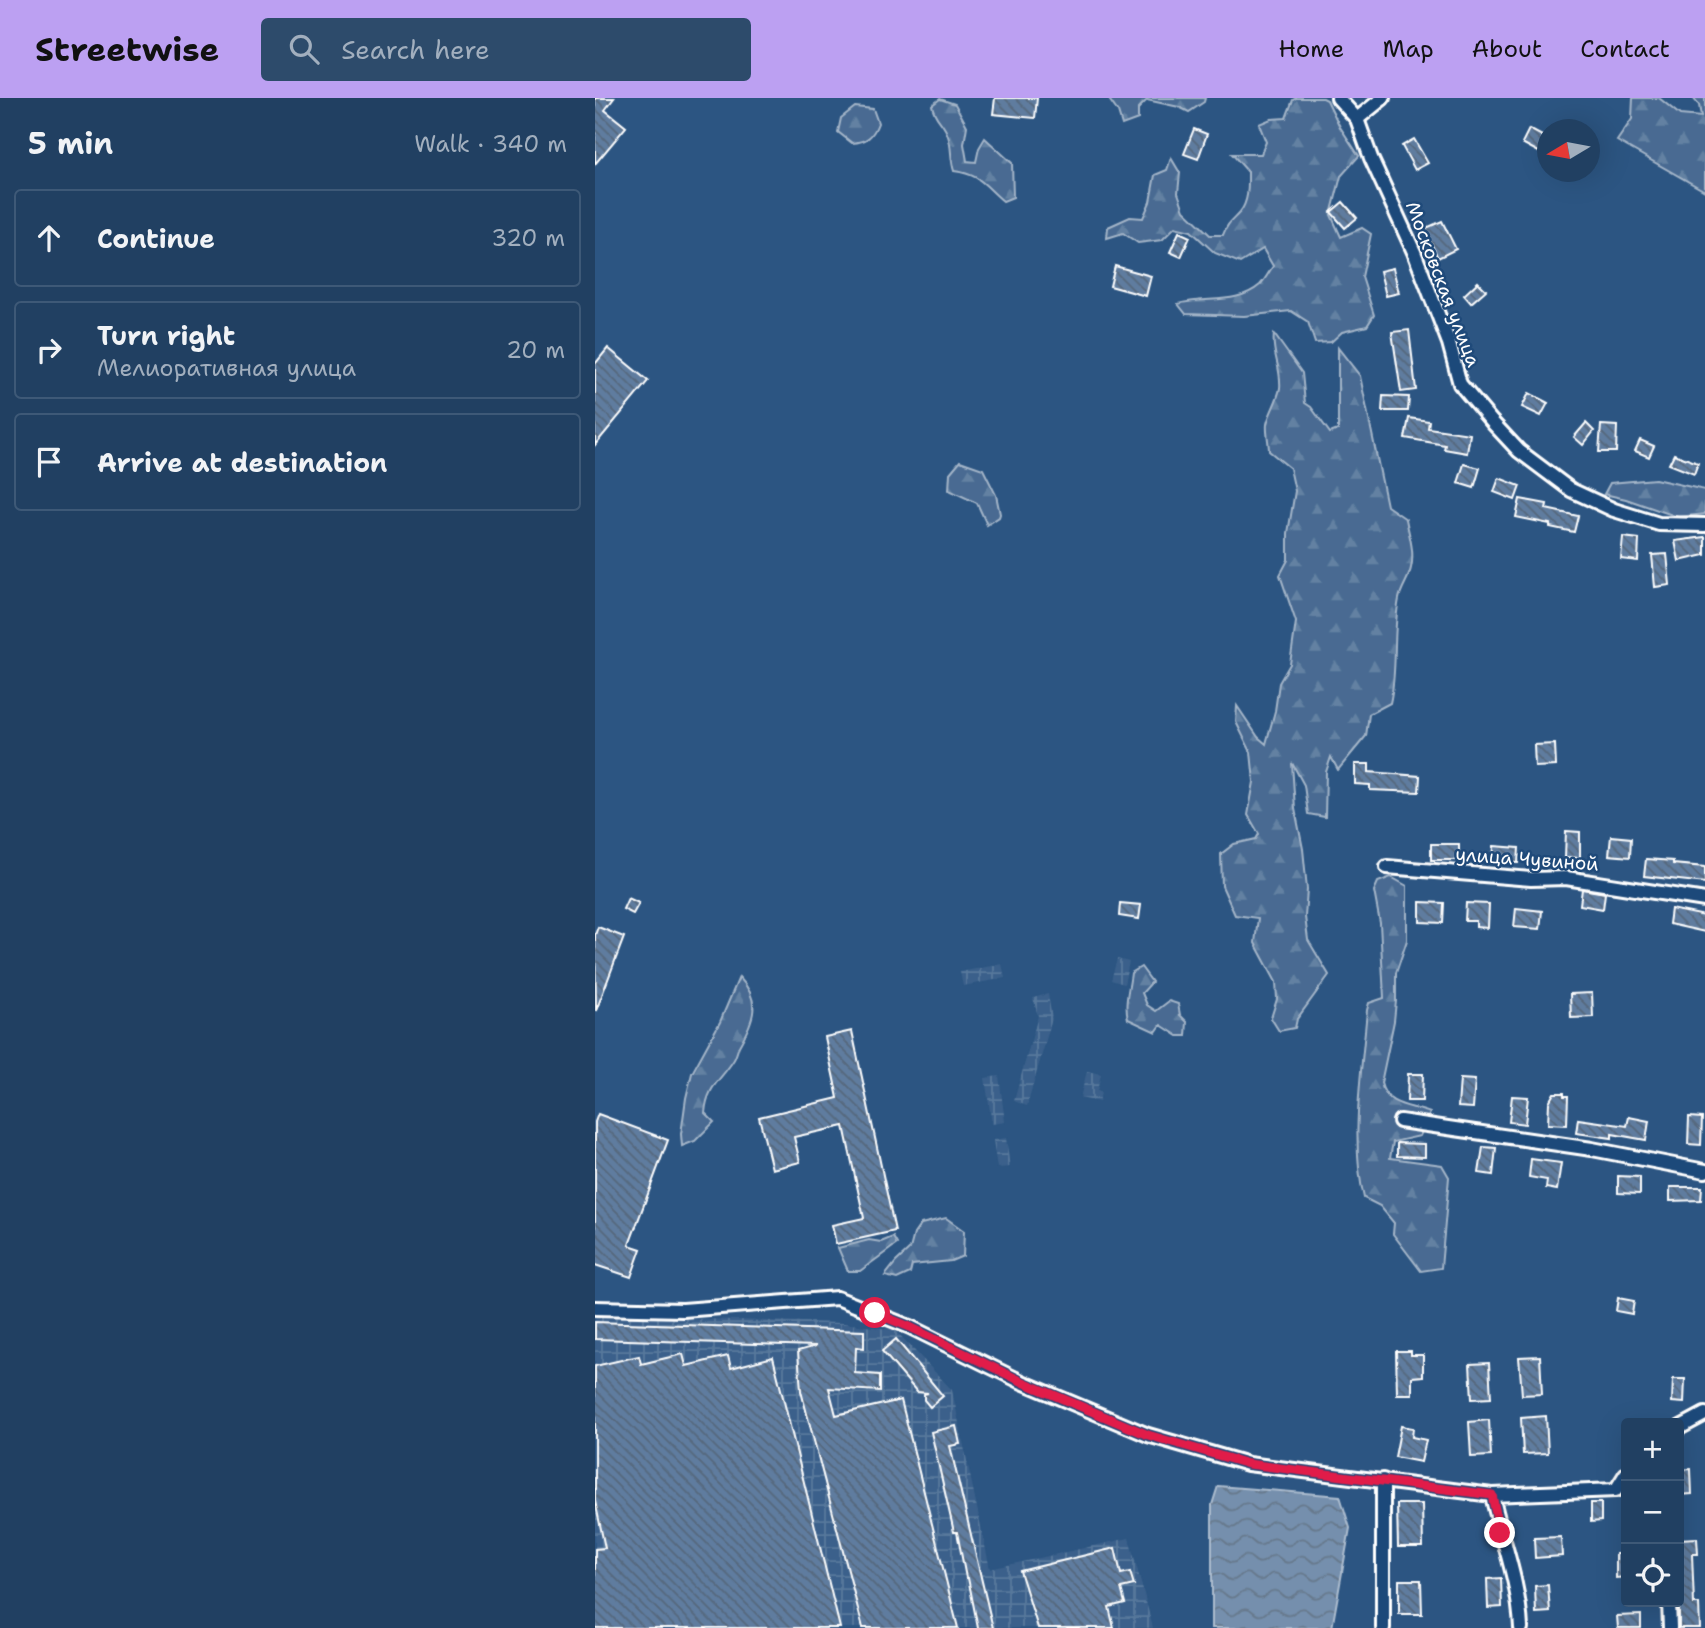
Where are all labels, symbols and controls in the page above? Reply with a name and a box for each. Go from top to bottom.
search box [261,18,751,81]
text: Streetwise [35,27,219,72]
icon: search [285,30,323,68]
text: Search here [341,32,490,67]
text: Home [1278,33,1344,65]
text: Map [1382,33,1434,65]
text: About [1472,33,1542,65]
text: Contact [1580,33,1670,65]
north arrow [1537,119,1600,182]
text: 5 min [28,123,113,164]
text: Walk · 340 m [414,129,567,159]
street label: Московская улица [1400,198,1486,371]
icon: ahead [30,219,68,257]
text: Continue [97,221,215,256]
text: 320 m [491,223,565,253]
text: Turn right [97,318,235,353]
icon: right [30,331,68,369]
text: 20 m [506,335,565,365]
text: Мелиоративная улица [97,353,356,383]
icon: arrive [30,443,68,481]
text: Arrive at destination [97,445,387,480]
street label: улица Чувиной [1454,842,1600,876]
route start [859,1297,890,1328]
map controls [1621,1418,1684,1607]
button: + [1621,1418,1684,1481]
button: − [1621,1481,1684,1544]
route end [1484,1517,1515,1548]
button: locate [1621,1544,1684,1607]

